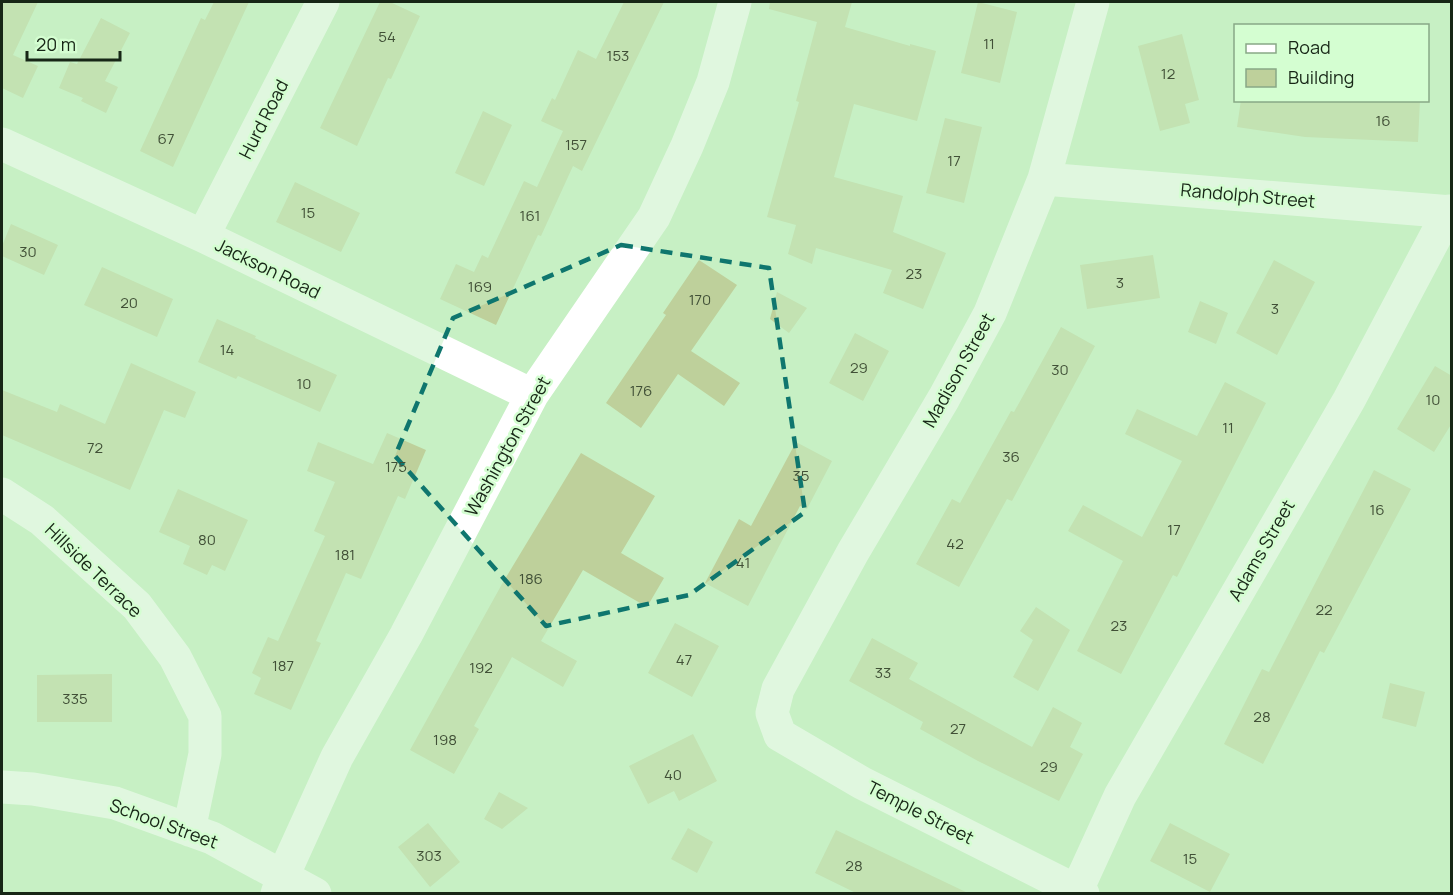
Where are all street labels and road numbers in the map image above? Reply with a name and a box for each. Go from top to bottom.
street label: Hurd Road [233,75,293,163]
street label: Randolph Street [1180,177,1316,213]
street label: Jackson Road [211,232,325,304]
street label: Madison Street [917,309,999,431]
street label: Washington Street [459,372,555,520]
street label: Adams Street [1222,495,1300,605]
street label: Hillside Terrace [40,518,148,622]
street label: Temple Street [864,775,978,849]
street label: School Street [106,792,222,854]

